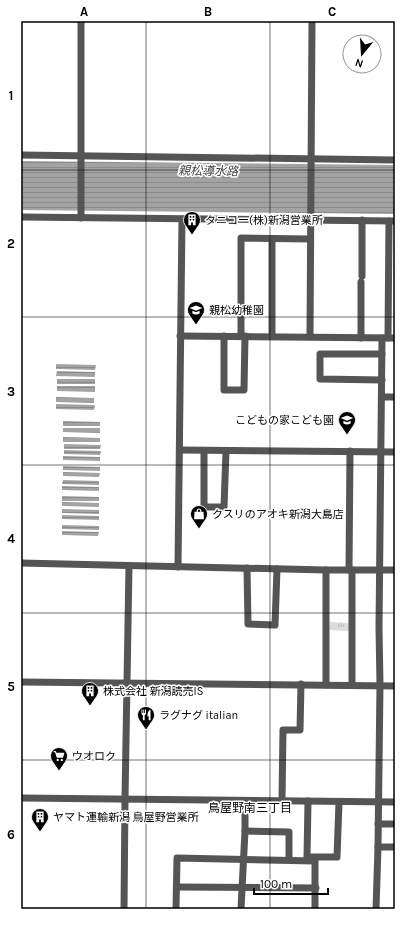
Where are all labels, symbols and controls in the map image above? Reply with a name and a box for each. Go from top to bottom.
text: A [80,4,88,19]
text: B [204,4,212,19]
text: C [328,4,336,19]
north arrow [342,34,382,74]
text: N [353,56,365,70]
text: 1 [9,88,13,103]
water label: 親松導水路 [178,163,239,179]
building icon: タニコー(株)新潟営業所 [182,210,202,235]
place label: タニコー(株)新潟営業所 [205,214,324,227]
text: 2 [7,236,15,251]
school or university icon: 親松幼稚園 [186,300,206,325]
place label: 親松幼稚園 [209,304,264,317]
text: 3 [7,384,15,399]
school or university icon: こどもの家こども園 [337,410,357,435]
place label: こどもの家こども園 [235,414,334,427]
shop icon: クスリのアオキ新潟大島店 [189,504,209,529]
place label: クスリのアオキ新潟大島店 [212,508,344,521]
text: 4 [7,531,15,546]
text: 5 [7,679,15,694]
building icon: 株式会社 新潟読売IS [80,681,100,706]
place label: 株式会社 新潟読売IS [103,685,203,698]
restaurant icon: ラグナグ italian [136,705,156,730]
place label: ラグナグ italian [159,709,238,722]
supermarket icon: ウオロク [49,746,69,771]
place label: ウオロク [72,750,116,763]
district label: 鳥屋野南三丁目 [208,801,292,815]
building icon: ヤマト運輸新潟 鳥屋野営業所 [30,807,50,832]
place label: ヤマト運輸新潟 鳥屋野営業所 [53,811,200,824]
text: 6 [7,827,15,842]
scale bar [254,870,328,896]
text: 100 m [260,877,292,891]

